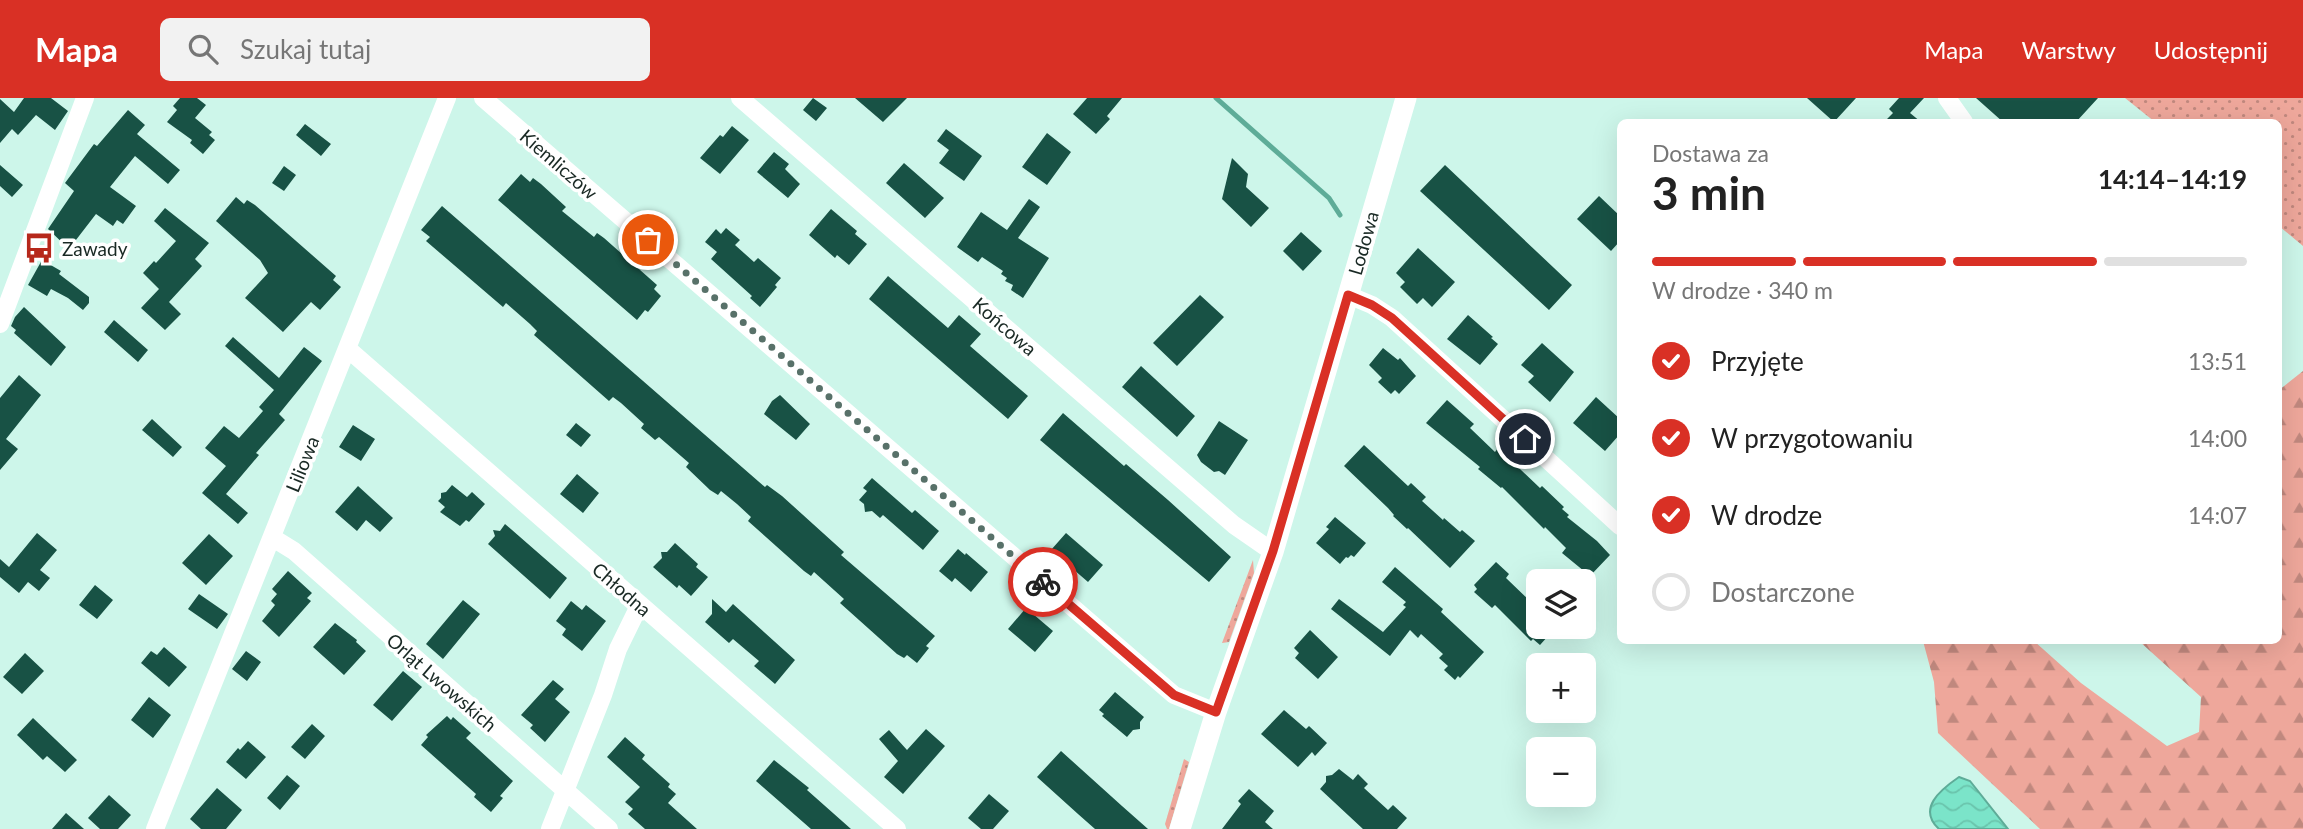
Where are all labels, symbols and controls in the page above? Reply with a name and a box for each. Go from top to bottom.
search box [160,18,650,81]
text: Mapa [35,29,118,69]
icon: search [184,30,222,68]
text: Szukaj tutaj [240,33,371,65]
text: Mapa [1924,35,1983,64]
text: Warstwy [2021,35,2116,64]
text: Udostępnij [2154,35,2268,64]
street label: Kiemliczów [516,124,602,204]
text: Dostawa za [1652,139,1769,167]
text: 14:14–14:19 [2098,163,2247,195]
text: 3 min [1652,165,1766,220]
street label: Lodowa [1343,208,1383,278]
pin [618,210,678,270]
icon: bag [629,221,667,259]
bus stop icon: Zawady [22,231,56,265]
place label: Zawady [62,237,128,260]
text: W drodze · 340 m [1652,276,1833,304]
street label: Końcowa [968,292,1042,360]
icon: check [1652,342,1690,380]
text: Przyjęte [1711,345,1804,377]
text: 13:51 [2188,347,2247,375]
pin [1495,409,1555,469]
icon: check [1652,419,1690,457]
icon: home [1506,420,1544,458]
text: W przygotowaniu [1711,422,1913,454]
text: 14:00 [2188,424,2247,452]
street label: Liliowa [280,433,324,495]
icon: check [1652,496,1690,534]
text: W drodze [1711,499,1822,531]
text: 14:07 [2188,501,2247,529]
courier [1008,547,1078,617]
street label: Chłodna [588,557,656,621]
icon: bike [1024,563,1062,601]
map controls [1526,569,1596,807]
button: layers [1526,569,1596,639]
text: Dostarczone [1711,576,1855,608]
street label: Orląt Lwowskich [382,628,502,736]
button: + [1526,653,1596,723]
button: − [1526,737,1596,807]

